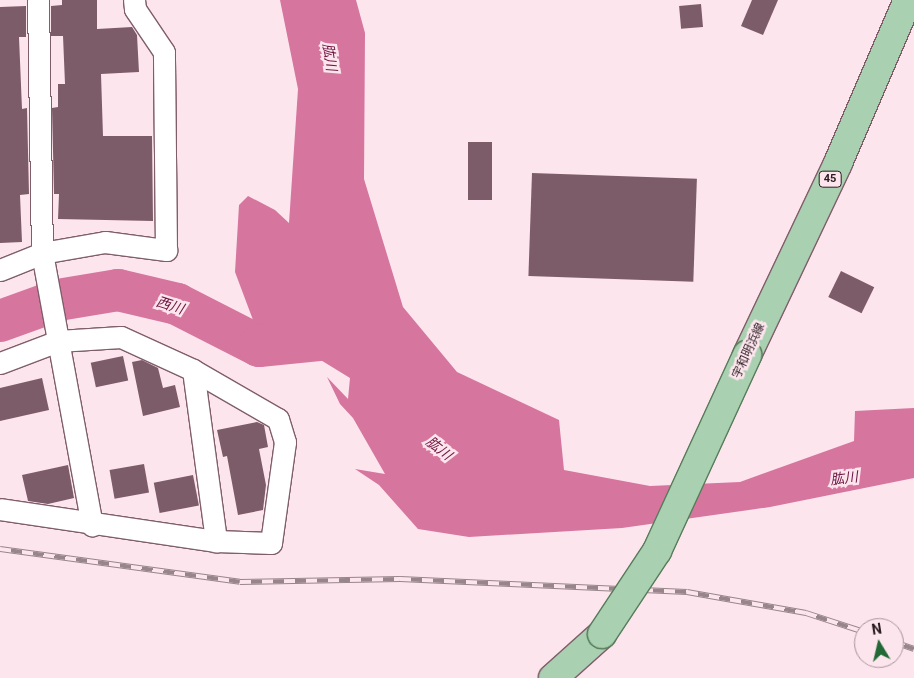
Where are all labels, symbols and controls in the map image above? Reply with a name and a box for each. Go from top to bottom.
water label: 肱川 [320,42,340,72]
road number: 45 [818,170,842,188]
water label: 西川 [154,293,186,317]
street label: 宇和明浜線 [730,321,768,381]
water label: 肱川 [423,433,455,463]
water label: 肱川 [829,468,859,488]
north arrow [854,618,904,668]
text: N [871,620,883,638]

